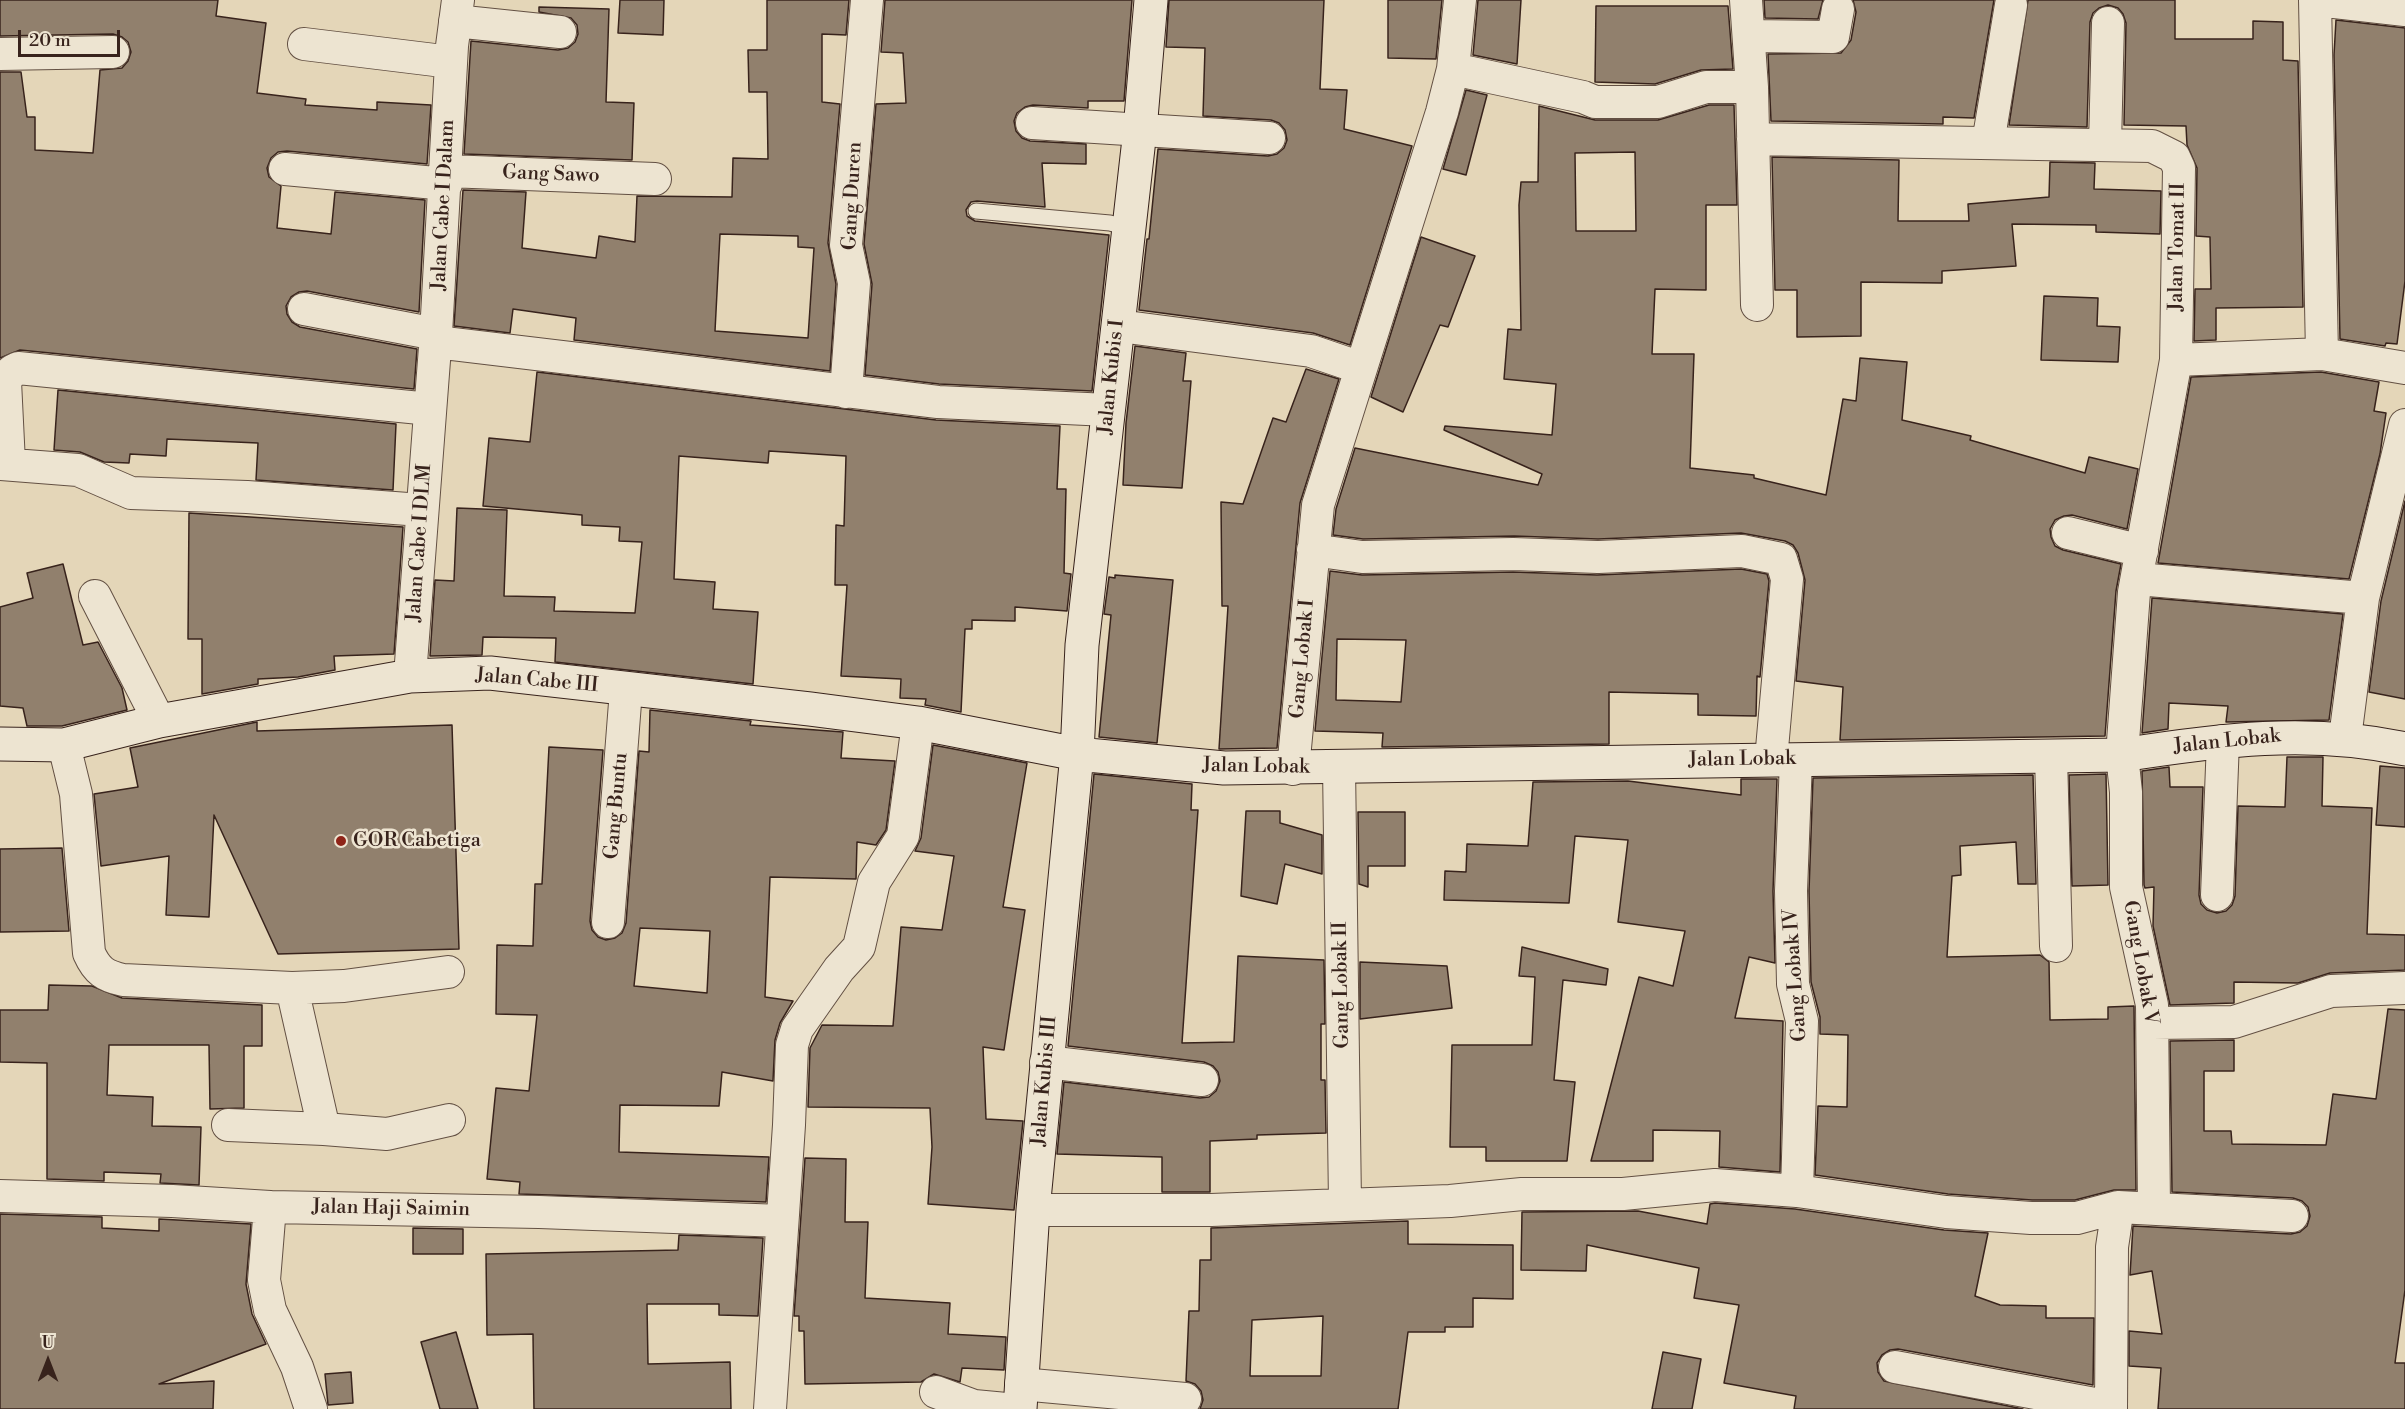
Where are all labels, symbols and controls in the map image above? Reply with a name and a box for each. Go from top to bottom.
scale bar [21,18,123,56]
text: 20 m [29,29,71,52]
street label: Jalan Cabe I Dalam [428,119,460,291]
street label: Gang Duren [838,141,868,251]
street label: Gang Sawo [502,161,600,189]
street label: Jalan Tomat II [2165,183,2191,311]
street label: Jalan Kubis I [1094,318,1130,436]
street label: Jalan Cabe I DLM [403,463,437,623]
street label: Gang Lobak I [1286,598,1320,720]
street label: Jalan Cabe III [475,664,599,698]
street label: Jalan Lobak [2172,724,2282,760]
street label: Jalan Lobak [1688,747,1796,773]
street label: Gang Buntu [600,752,634,860]
street label: Jalan Lobak [1202,754,1310,780]
place label: GOR Cabetiga [353,829,481,853]
marker: GOR Cabetiga [334,834,348,848]
street label: Gang Lobak V [2117,899,2163,1027]
street label: Gang Lobak IV [1779,907,1813,1043]
street label: Gang Lobak II [1329,921,1355,1049]
street label: Jalan Kubis III [1027,1015,1063,1147]
street label: Jalan Haji Saimin [312,1196,470,1222]
north arrow [18,1331,78,1391]
text: U [42,1333,54,1353]

